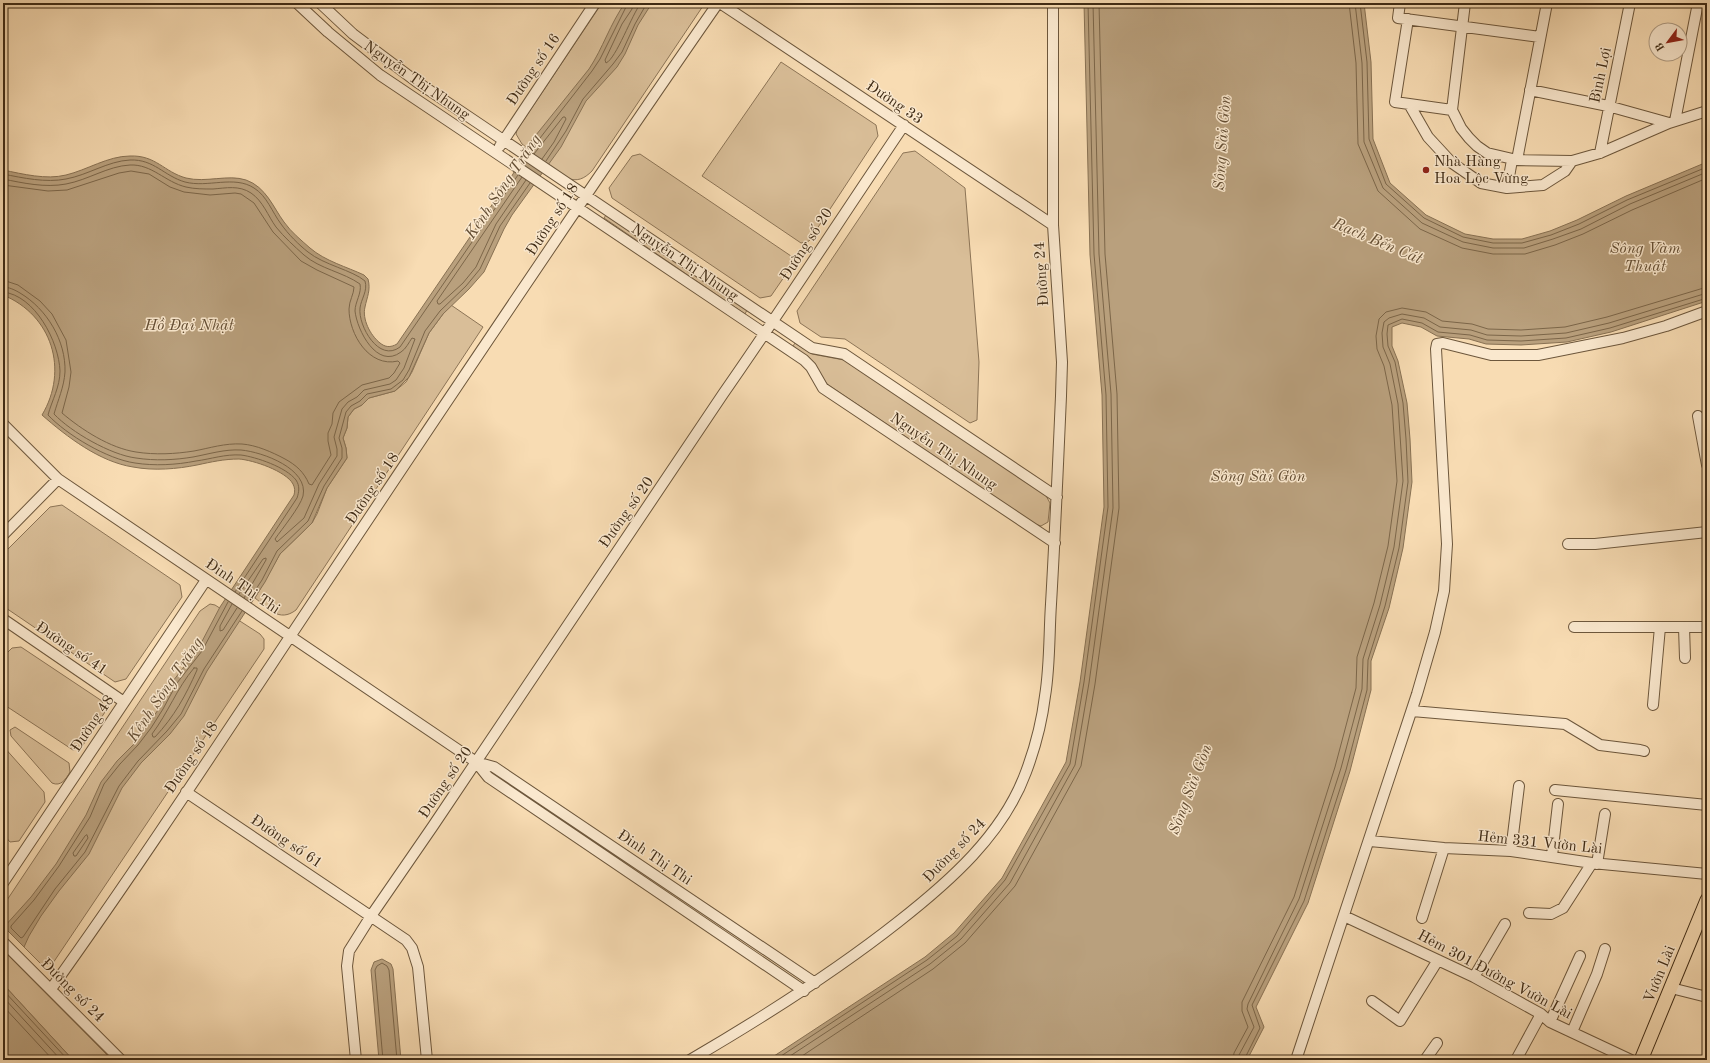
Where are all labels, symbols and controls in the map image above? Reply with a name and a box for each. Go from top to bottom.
north arrow [1648,22,1688,62]
street label: Đường số 16 [504,31,564,108]
street label: Nguyễn Thị Nhung [360,38,472,123]
text: B [1654,40,1668,53]
street label: Bình Lợi [1588,46,1615,104]
street label: Đường 33 [863,79,925,128]
water label: Sông Sài Gòn [1212,95,1234,191]
water label: Kênh Sông Trăng [462,132,545,243]
place label: Nhà Hàng Hoa Lộc Vừng [1434,155,1528,187]
marker: Nhà Hàng Hoa Lộc Vừng [1421,165,1431,175]
street label: Đường số 18 [524,180,582,259]
street label: Đường số 20 [778,205,836,284]
water label: Rạch Bến Cát [1329,215,1425,268]
street label: Nguyễn Thị Nhung [628,221,741,305]
street label: Đường 24 [1033,241,1052,307]
water label: Sông Vàm Thuật [1609,241,1681,275]
water label: Hồ Đại Nhật [143,317,235,334]
street label: Nguyễn Thị Nhung [887,410,1000,494]
street label: Đường số 18 [343,450,403,527]
water label: Sông Sài Gòn [1210,469,1306,485]
street label: Đường số 20 [596,474,657,551]
street label: Đinh Thị Thi [202,557,282,618]
street label: Đường số 41 [33,619,110,679]
water label: Kênh Sông Trăng [124,635,207,746]
street label: Đường 48 [69,693,118,755]
street label: Đường số 18 [162,719,222,796]
water label: Sông Sài Gòn [1166,742,1215,837]
street label: Đường số 20 [416,744,476,821]
street label: Đường số 61 [248,812,325,872]
street label: Đường số 24 [920,815,989,886]
street label: Đinh Thị Thi [614,828,694,889]
street label: Hẻm 331 Vườn Lài [1477,829,1603,858]
street label: Hẻm 301 Đường Vườn Lài [1415,928,1574,1022]
street label: Vườn Lài [1642,944,1679,1005]
street label: Đường số 24 [37,956,107,1026]

